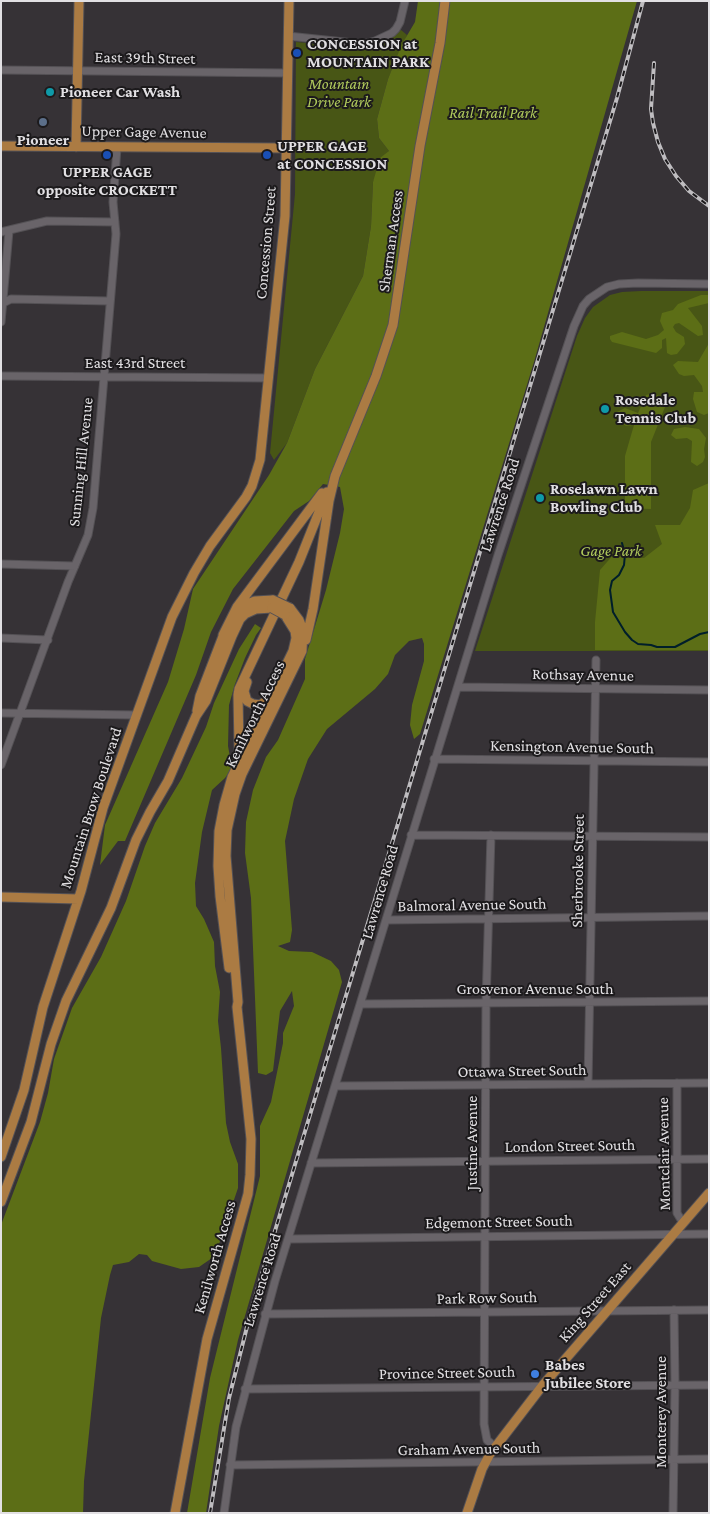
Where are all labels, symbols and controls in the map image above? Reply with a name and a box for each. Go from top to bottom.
place label: CONCESSION at MOUNTAIN PARK [307,34,429,72]
marker: CONCESSION at MOUNTAIN PARK [291,47,303,59]
street label: East 39th Street [94,48,196,68]
park label: Mountain Drive Park [307,74,371,112]
place label: Pioneer Car Wash [60,82,180,102]
marker: Pioneer Car Wash [44,86,56,98]
park label: Rail Trail Park [449,103,537,123]
marker: Pioneer [37,116,49,128]
street label: Upper Gage Avenue [81,121,207,143]
place label: Pioneer [17,130,69,150]
place label: UPPER GAGE at CONCESSION [277,136,387,174]
marker: UPPER GAGE opposite CROCKETT [101,149,113,161]
marker: UPPER GAGE at CONCESSION [261,149,273,161]
place label: UPPER GAGE opposite CROCKETT [37,162,177,200]
street label: Concession Street [252,186,280,300]
street label: Sherman Access [374,189,408,293]
street label: East 43rd Street [85,353,185,373]
place label: Rosedale Tennis Club [615,390,696,428]
street label: Sunning Hill Avenue [65,396,97,528]
marker: Rosedale Tennis Club [599,403,611,415]
street label: Lawrence Road [476,456,524,554]
place label: Roselawn Lawn Bowling Club [550,479,658,517]
marker: Roselawn Lawn Bowling Club [534,492,546,504]
park label: Gage Park [580,541,642,561]
street label: Kenilworth Access [221,657,289,771]
street label: Rothsay Avenue [532,665,634,685]
street label: Mountain Brow Boulevard [56,725,126,891]
street label: Kensington Avenue South [490,736,654,758]
street label: Sherbrooke Street [567,814,589,928]
street label: Lawrence Road [357,843,403,941]
street label: Balmoral Avenue South [397,894,547,916]
street label: Grosvenor Avenue South [456,979,614,999]
street label: Ottawa Street South [457,1060,587,1082]
street label: Justine Avenue [462,1096,482,1190]
street label: Montclair Avenue [653,1097,675,1211]
street label: London Street South [504,1135,636,1157]
street label: Kenilworth Access [190,1198,240,1316]
street label: Edgemont Street South [425,1211,573,1233]
street label: Lawrence Road [239,1231,285,1329]
street label: King Street East [555,1258,635,1346]
street label: Park Row South [437,1288,537,1308]
place label: Babes Jubilee Store [545,1355,631,1393]
street label: Monterey Avenue [651,1356,671,1468]
street label: Province Street South [379,1362,515,1384]
marker: Babes Jubilee Store [529,1368,541,1380]
street label: Graham Avenue South [397,1438,541,1460]

